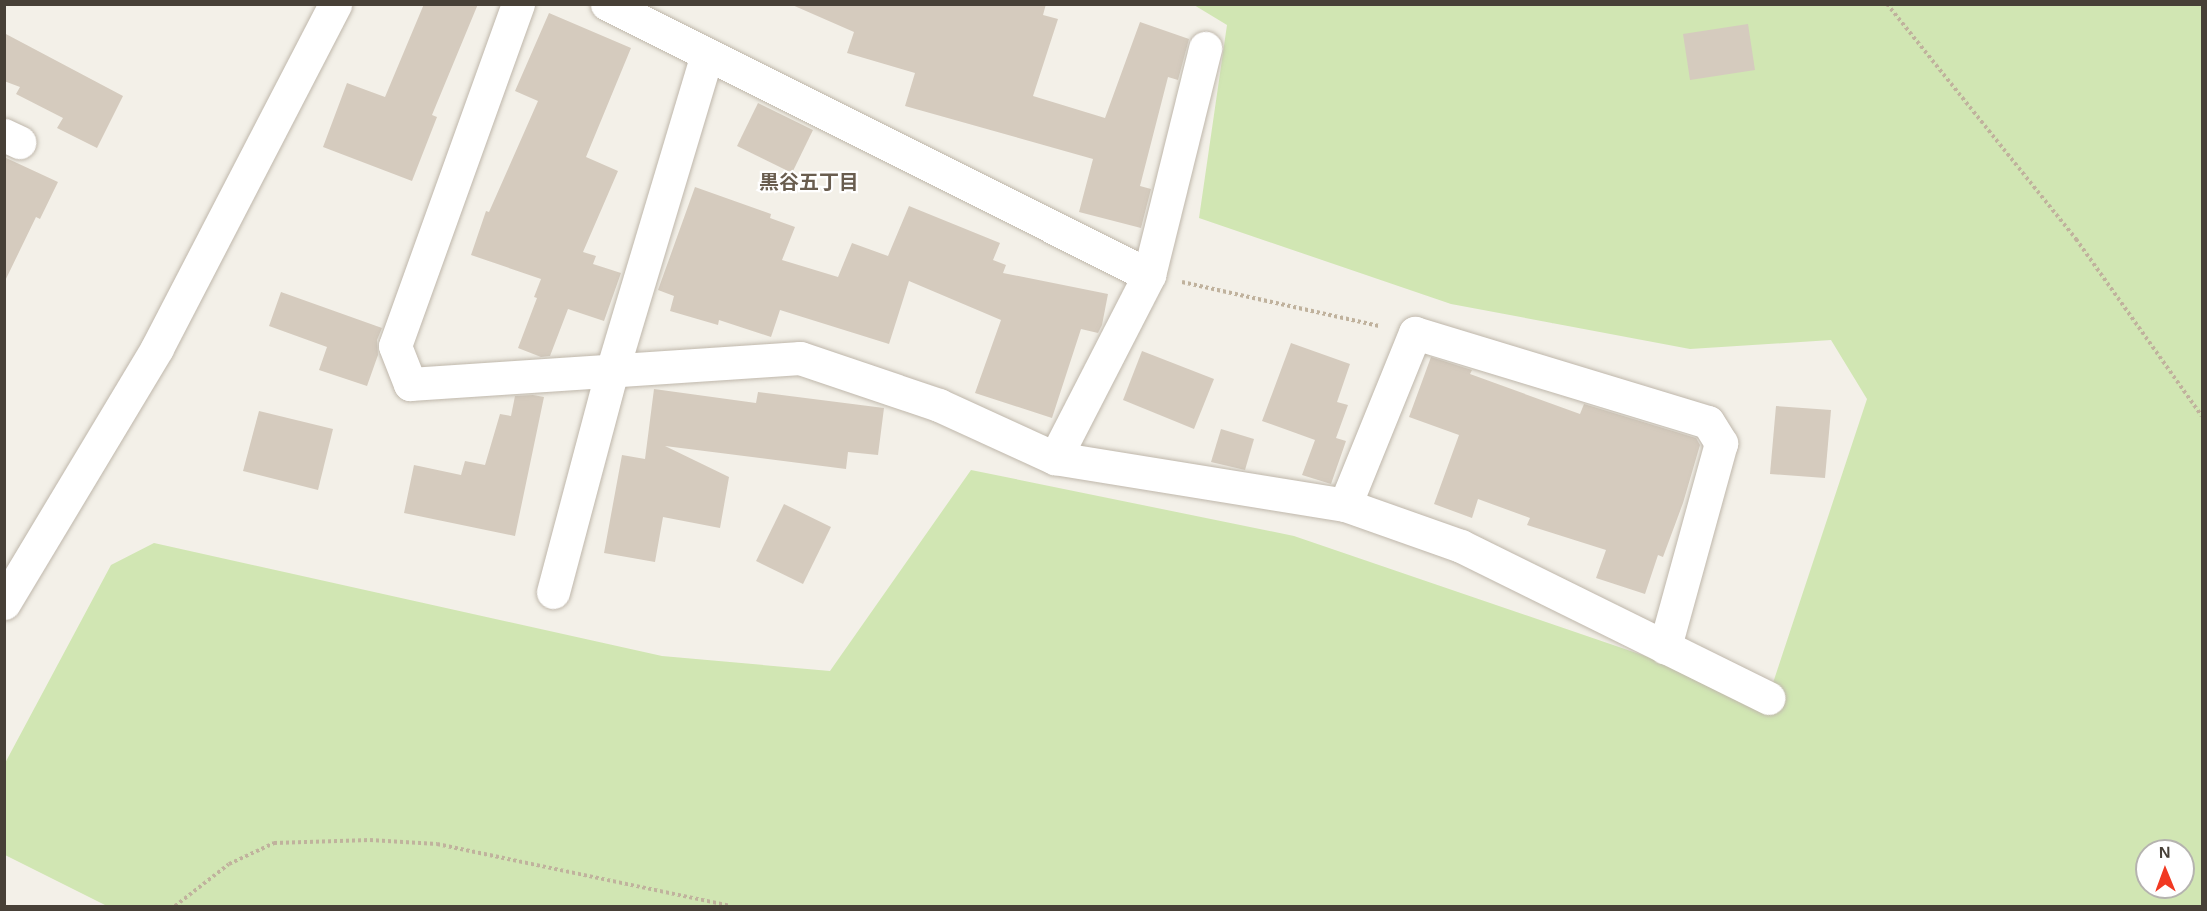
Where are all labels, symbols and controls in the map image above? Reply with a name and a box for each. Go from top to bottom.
district label: 黒谷五丁目 [759,170,859,194]
north arrow [2135,839,2195,899]
text: N [2159,844,2171,861]

